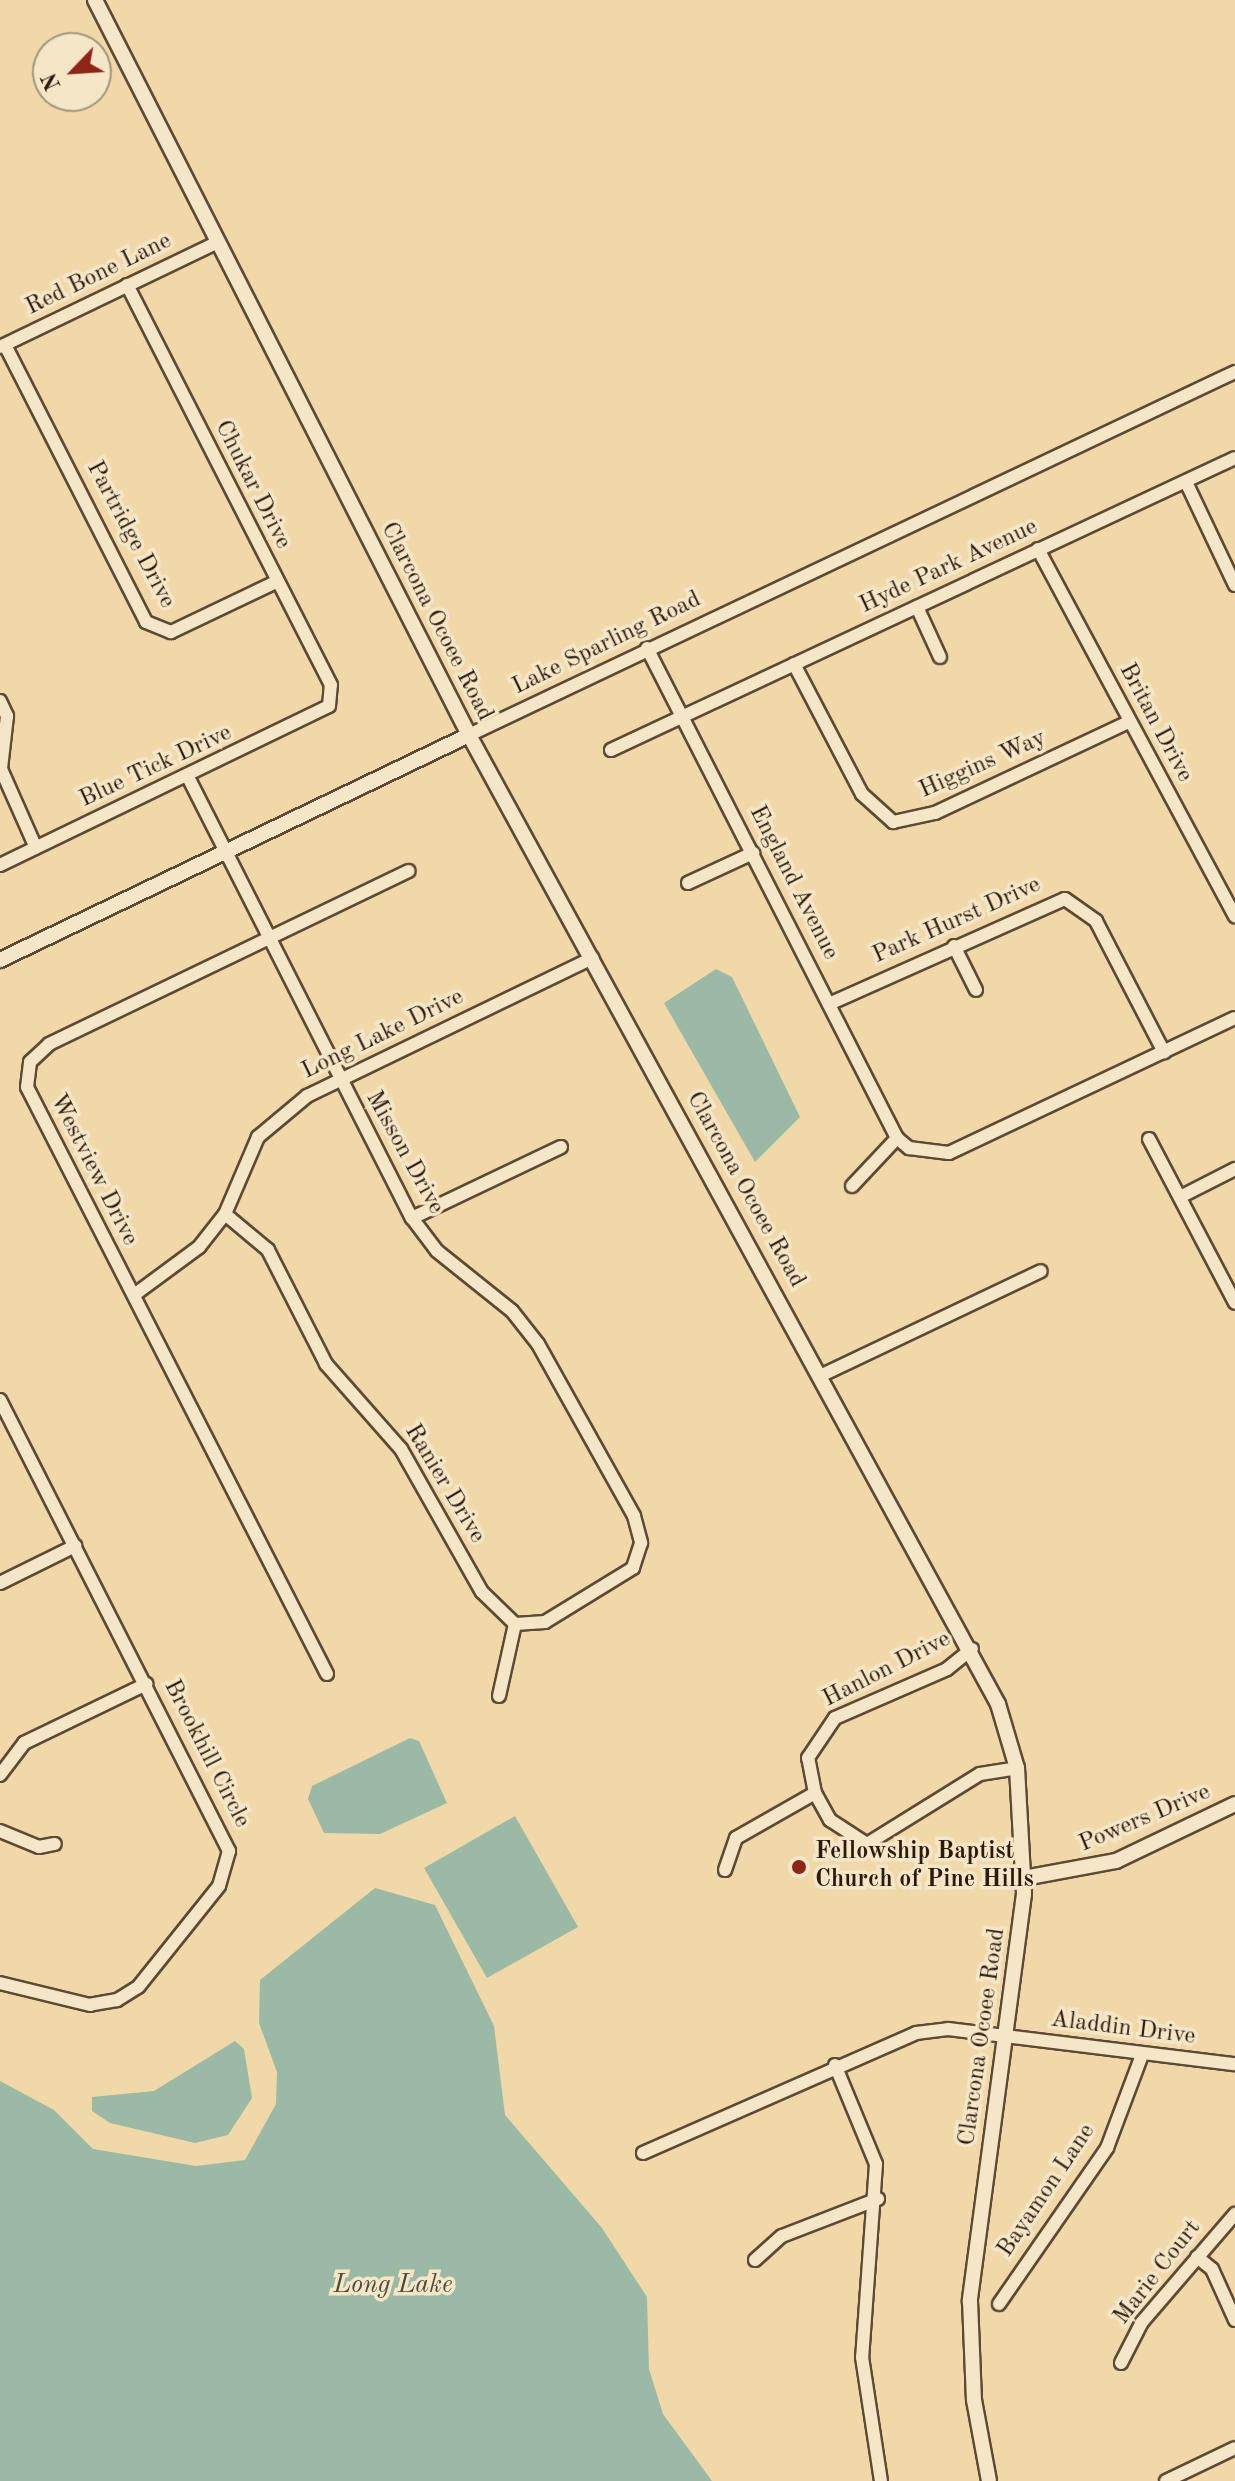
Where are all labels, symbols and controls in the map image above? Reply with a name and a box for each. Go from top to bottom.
north arrow [32,32,112,112]
text: N [39,69,66,94]
street label: Red Bone Lane [21,227,177,323]
street label: Chukar Drive [207,416,297,554]
street label: Partridge Drive [79,456,181,614]
street label: Hyde Park Avenue [855,513,1043,621]
street label: Clarcona Ocoee Road [373,518,499,726]
street label: Lake Sparling Road [508,586,706,702]
street label: Britan Drive [1112,659,1198,787]
street label: Blue Tick Drive [75,719,237,815]
street label: Higgins Way [915,724,1051,806]
street label: England Avenue [742,801,844,965]
street label: Park Hurst Drive [869,871,1045,971]
street label: Long Lake Drive [297,983,469,1087]
street label: Misson Drive [358,1086,450,1220]
street label: Clarcona Ocoee Road [679,1087,811,1293]
street label: Westview Drive [42,1089,144,1251]
street label: Ranier Drive [397,1419,491,1549]
street label: Hanlon Drive [818,1626,956,1714]
street label: Brookhill Circle [156,1675,256,1833]
street label: Powers Drive [1075,1778,1215,1860]
place label: Fellowship Baptist Church of Pine Hills [815,1839,1034,1895]
marker: Fellowship Baptist Church of Pine Hills [790,1858,808,1876]
street label: Clarcona Ocoee Road [953,1926,1013,2148]
street label: Aladdin Drive [1049,2006,1197,2052]
street label: Bayamon Lane [992,2119,1102,2263]
street label: Marie Court [1108,2215,1208,2331]
water label: Long Lake [333,2270,453,2302]

